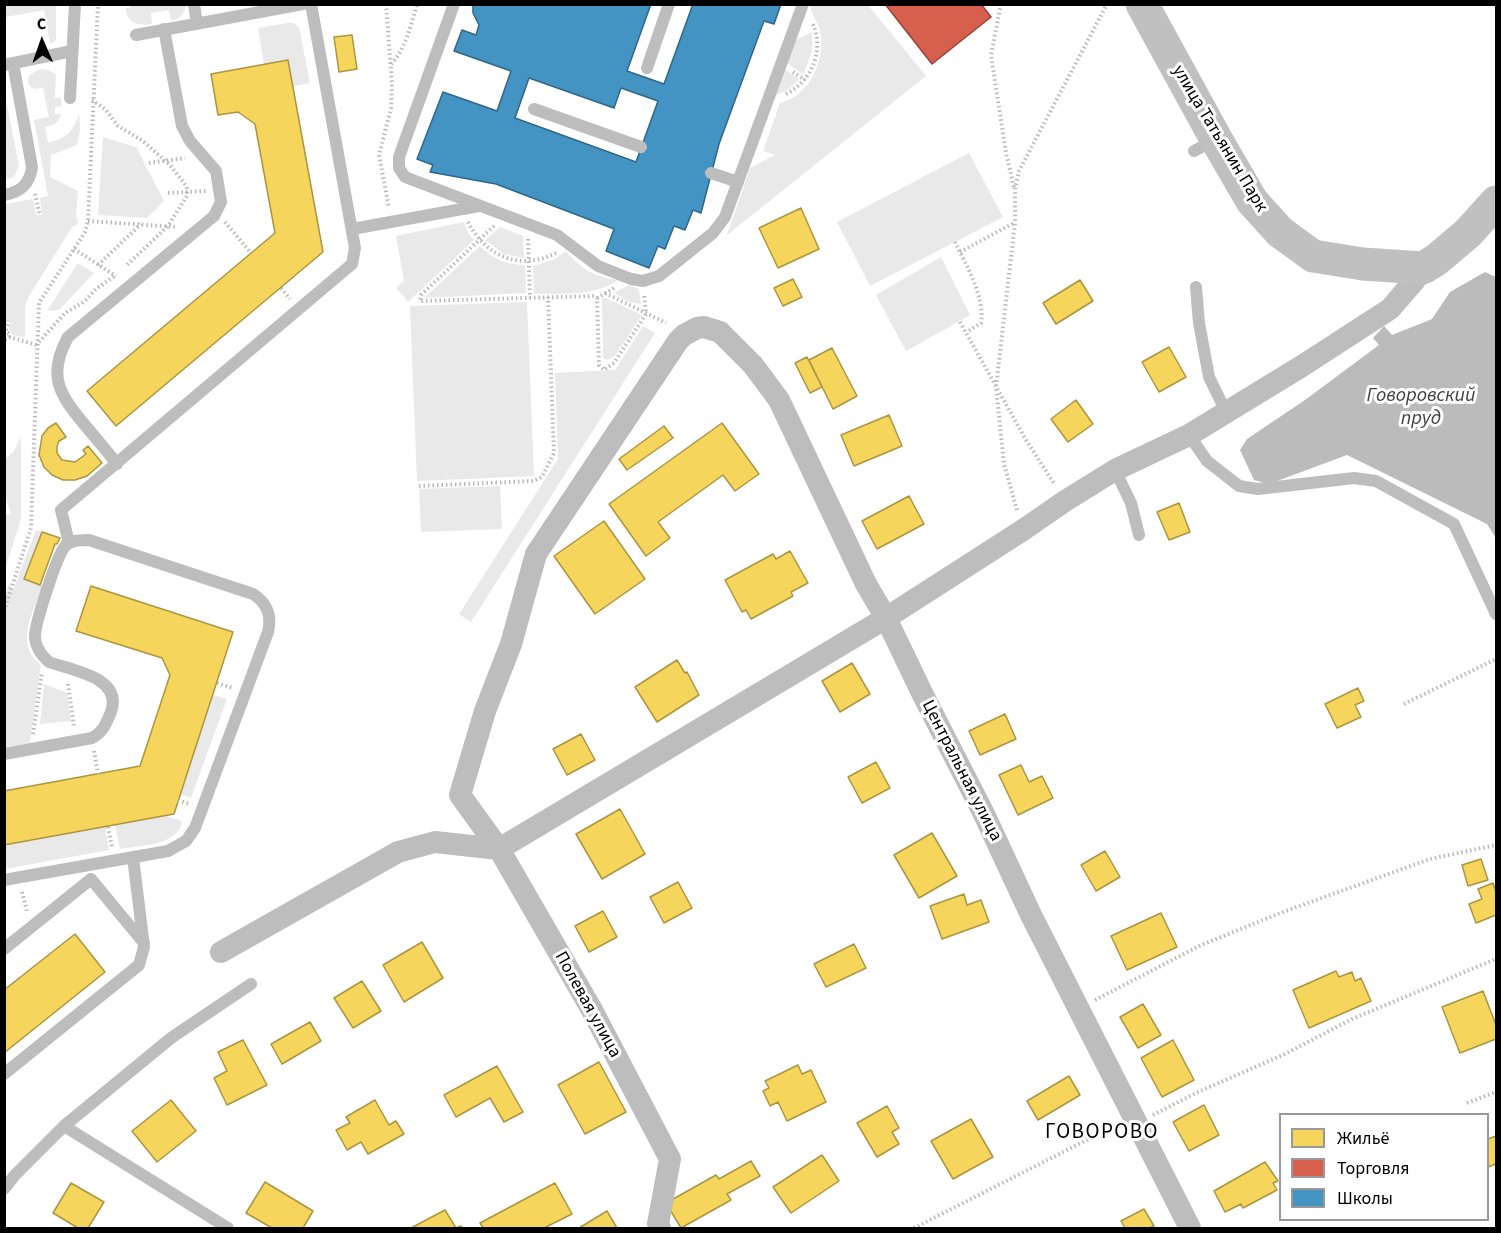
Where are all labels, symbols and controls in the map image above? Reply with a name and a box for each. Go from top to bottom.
north arrow [12,12,72,72]
text: С [36,13,46,35]
street label: улица Татьянин Парк [1167,62,1271,216]
water label: Говоровский пруд [1367,385,1475,432]
street label: Центральная улица [916,697,1006,845]
street label: Полевая улица [549,948,625,1062]
legend [1279,1113,1489,1221]
district label: ГОВОРОВО [1045,1120,1159,1146]
text: Жильё [1337,1126,1389,1151]
text: Торговля [1337,1156,1410,1181]
text: Школы [1337,1186,1393,1211]

